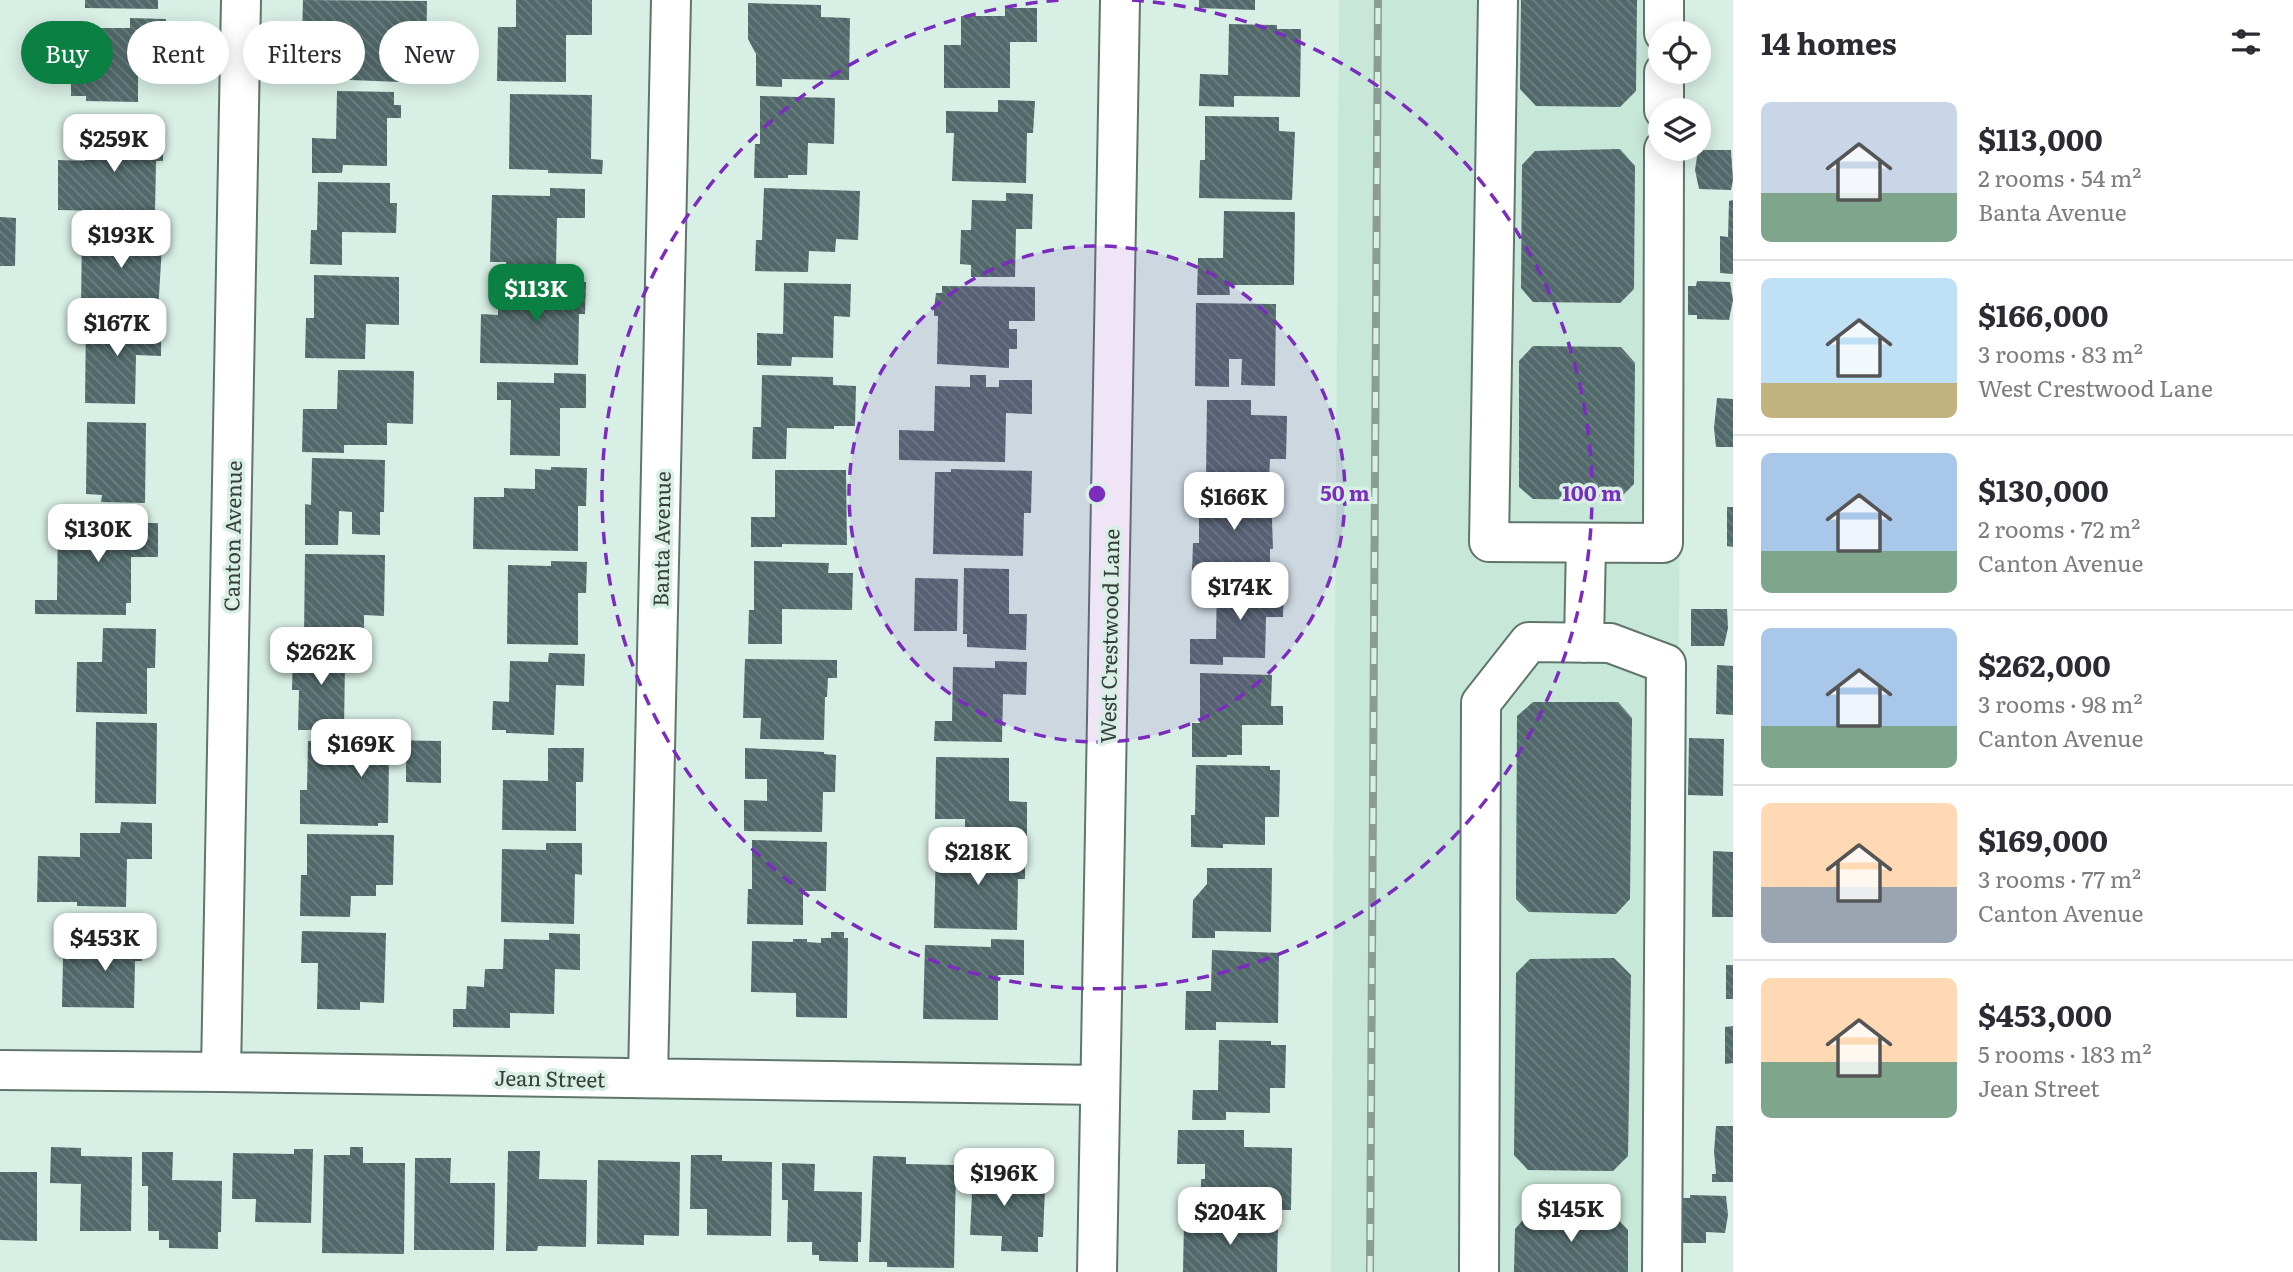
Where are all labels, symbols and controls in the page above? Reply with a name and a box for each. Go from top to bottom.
text: 14 homes [1761,20,1897,64]
chip: Buy [21,21,113,84]
chip: Rent [127,21,229,84]
chip: Filters [243,21,365,84]
chip: New [379,21,479,84]
map controls [1648,21,1711,161]
button: locate [1648,21,1711,84]
icon: filters [2227,23,2265,61]
button: layers [1648,98,1711,161]
pin: $259K [65,114,163,174]
text: $113,000 [1978,116,2103,160]
text: $259K [79,120,149,154]
icon: home [1817,130,1901,214]
text: 2 rooms · 54 m² [1978,160,2141,194]
text: Banta Avenue [1978,194,2127,228]
pin: $193K [72,210,170,270]
text: $193K [87,216,155,250]
pin: $113K [487,264,585,324]
text: $113K [504,270,568,304]
text: $166,000 [1978,292,2109,336]
pin: $167K [68,298,166,358]
text: $167K [83,304,151,338]
icon: home [1817,306,1901,390]
text: 3 rooms · 83 m² [1978,336,2143,370]
text: West Crestwood Lane [1978,370,2213,404]
street label: Canton Avenue [214,460,248,612]
text: $130,000 [1978,467,2109,511]
street label: Banta Avenue [643,471,677,607]
pin: $166K [1185,472,1283,532]
text: 50 m [1320,476,1370,507]
text: 100 m [1562,476,1622,507]
text: $166K [1200,478,1268,512]
icon: home [1817,481,1901,565]
centre of rings [1085,482,1109,506]
pin: $130K [49,504,147,564]
text: $130K [64,510,132,544]
text: 2 rooms · 72 m² [1978,511,2140,545]
street label: West Crestwood Lane [1091,528,1125,743]
text: Canton Avenue [1978,545,2144,579]
pin: $174K [1191,562,1289,622]
text: $174K [1207,568,1273,602]
pin: $262K [272,628,370,687]
text: $262K [286,633,356,667]
text: $262,000 [1978,642,2111,686]
icon: home [1817,656,1901,740]
text: 3 rooms · 98 m² [1978,686,2143,720]
pin: $169K [312,720,410,779]
text: Canton Avenue [1978,720,2144,754]
text: $169K [327,725,395,759]
text: $169,000 [1978,817,2108,861]
pin: $218K [929,828,1027,887]
icon: home [1817,831,1901,915]
text: $218K [944,833,1012,867]
text: 3 rooms · 77 m² [1978,861,2141,895]
text: Canton Avenue [1978,895,2144,929]
pin: $453K [56,914,154,973]
text: $453K [70,919,140,953]
text: $453,000 [1978,992,2112,1036]
icon: home [1817,1006,1901,1090]
text: 5 rooms · 183 m² [1978,1036,2152,1070]
street label: Jean Street [494,1061,606,1093]
text: Jean Street [1978,1070,2100,1104]
pin: $196K [955,1148,1053,1208]
text: $196K [970,1154,1038,1188]
pin: $145K [1522,1184,1620,1244]
pin: $204K [1181,1188,1279,1247]
text: $145K [1538,1190,1604,1224]
text: $204K [1194,1193,1266,1227]

